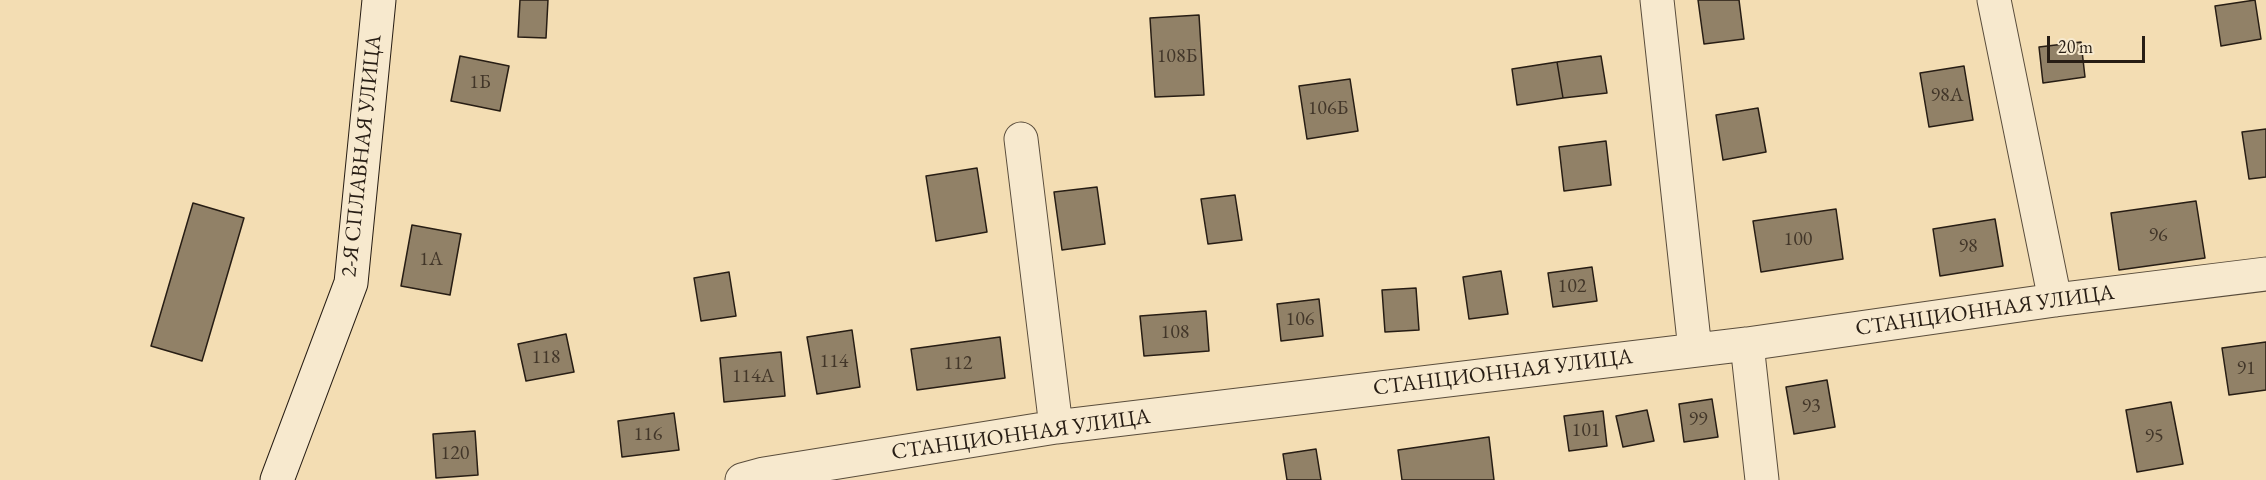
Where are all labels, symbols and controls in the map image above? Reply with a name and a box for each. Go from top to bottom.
scale bar [2050,24,2148,62]
street label: 2-Я СПЛАВНАЯ УЛИЦА [336,33,388,279]
text: 20 m [2058,35,2093,58]
house number: 108Б [1157,45,1197,69]
house number: 1Б [469,71,491,95]
house number: 98А [1930,84,1964,108]
house number: 106Б [1308,97,1348,121]
house number: 96 [2148,224,2168,248]
house number: 100 [1784,228,1812,252]
house number: 98 [1958,235,1978,259]
house number: 1А [419,248,443,272]
house number: 102 [1558,275,1586,299]
street label: СТАНЦИОННАЯ УЛИЦА [1854,280,2116,342]
house number: 106 [1286,308,1314,332]
house number: 108 [1161,321,1189,345]
street label: СТАНЦИОННАЯ УЛИЦА [1372,344,1634,402]
house number: 118 [532,346,560,370]
house number: 114 [820,350,848,374]
house number: 112 [944,352,972,376]
house number: 91 [2236,357,2256,381]
house number: 114А [732,365,774,389]
house number: 93 [1801,395,1821,419]
street label: СТАНЦИОННАЯ УЛИЦА [890,404,1152,466]
house number: 99 [1688,408,1708,432]
house number: 101 [1572,419,1600,443]
house number: 116 [634,423,662,447]
house number: 95 [2144,425,2164,449]
house number: 120 [441,442,469,466]

